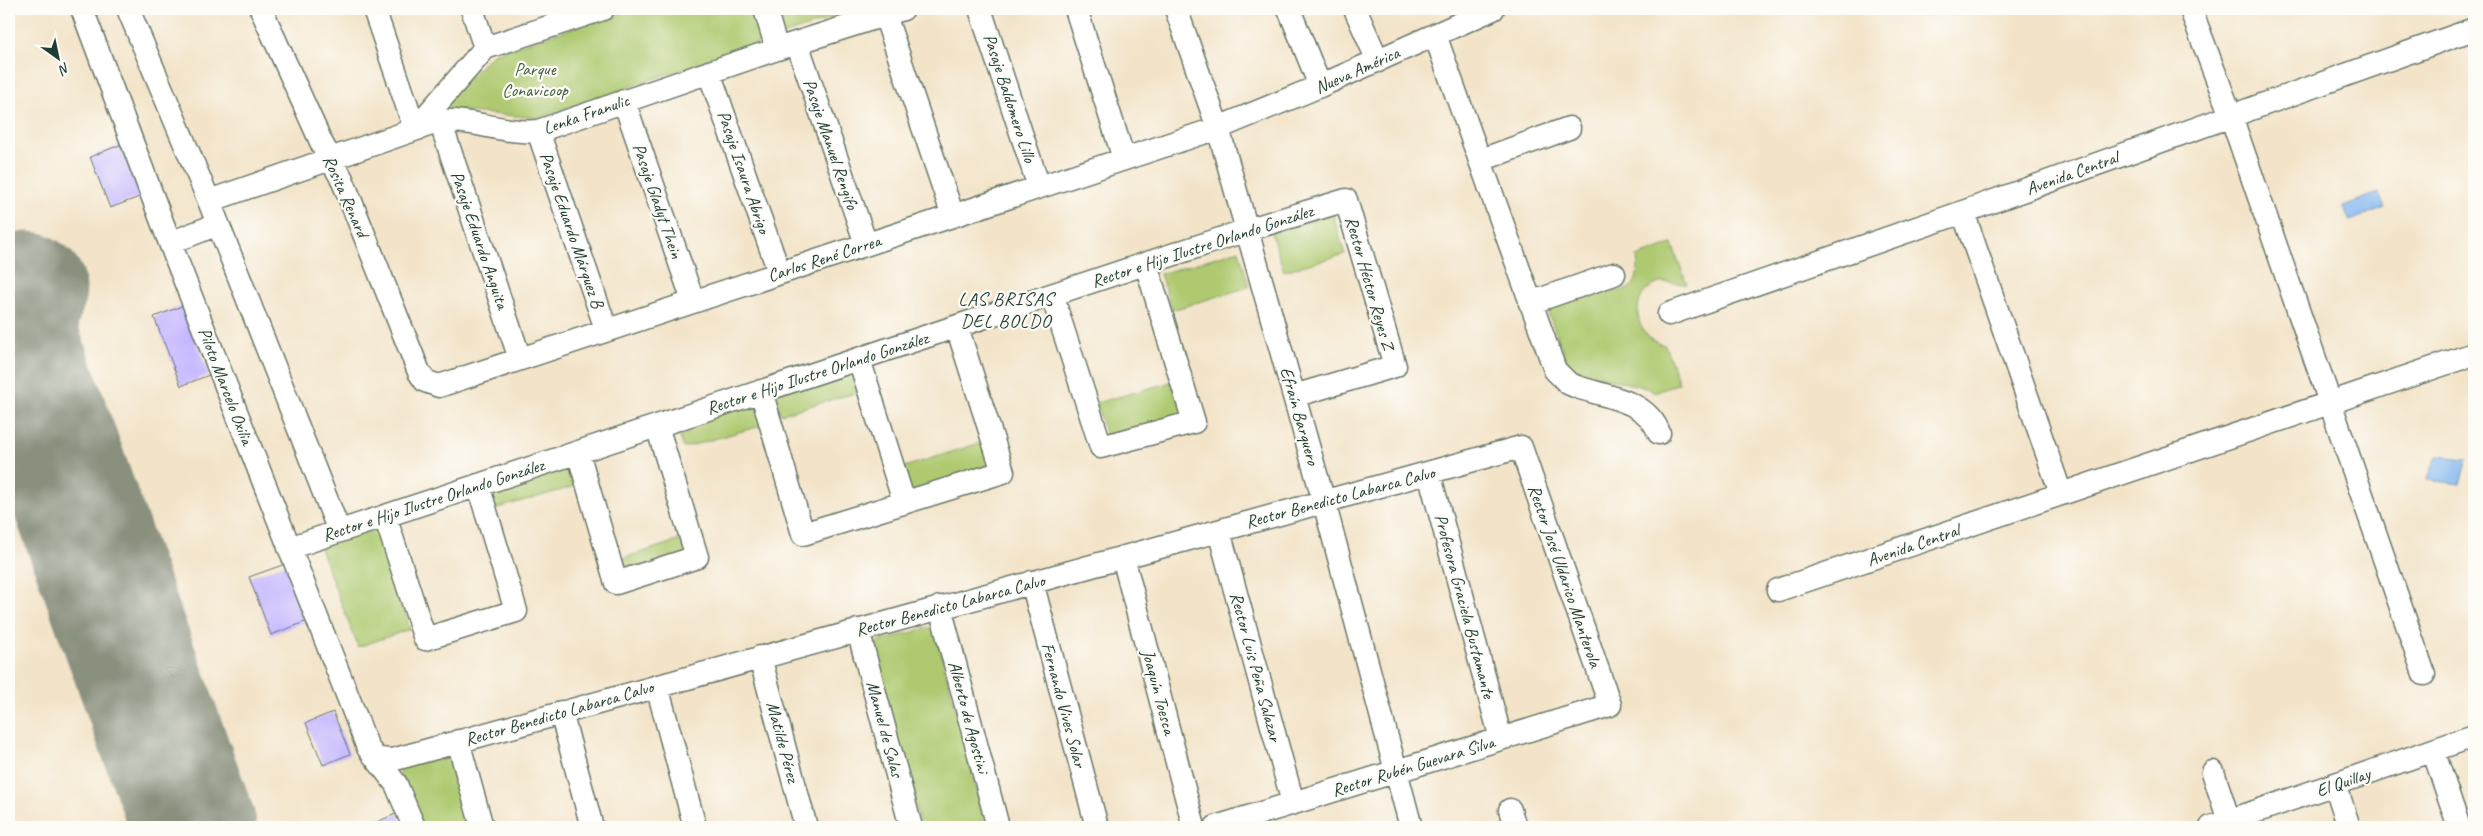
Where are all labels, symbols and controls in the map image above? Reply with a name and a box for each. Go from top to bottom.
street label: Pasaje Baldomero Lillo [979,31,1042,167]
north arrow [32,32,82,82]
street label: Nueva América [1311,41,1404,98]
park label: Parque Conavicoop [502,58,569,101]
text: N [55,59,73,79]
street label: Pasaje Manuel Rengifo [798,76,864,214]
street label: Lenka Franulic [540,89,633,139]
street label: Pasaje Isaura Abrigo [713,108,776,238]
street label: Pasaje Gladyt Thein [628,141,688,262]
street label: Avenida Central [2023,145,2124,200]
street label: Pasaje Eduardo Márquez B [535,149,610,312]
street label: Rosita Renard [318,152,375,243]
street label: Pasaje Eduardo Anguita [446,168,514,313]
street label: Rector e Hijo Ilustre Orlando González [1088,199,1318,292]
street label: Rector Héctor Reyes Z [1340,214,1400,355]
street label: Carlos René Correa [765,229,885,287]
district label: LAS BRISAS DEL BOLDO [958,287,1056,333]
street label: Piloto Marcelo Oxilia [194,324,259,449]
street label: Rector e Hijo Ilustre Orlando González [703,326,933,419]
street label: Efraín Barquero [1276,365,1325,469]
street label: Rector e Hijo Ilustre Orlando González [319,453,549,546]
street label: Rector Benedicto Labarca Calvo [1243,461,1438,533]
street label: Rector José Uldarico Manterola [1523,482,1607,671]
street label: Profesora Graciela Bustamante [1430,512,1500,702]
street label: Avenida Central [1864,518,1965,571]
street label: Rector Benedicto Labarca Calvo [853,569,1048,641]
street label: Rector Luis Peña Salazar [1225,590,1287,746]
street label: Fernando Vives Solar [1037,640,1092,771]
street label: Joaquín Toesca [1137,646,1181,739]
street label: Alberto de Agostini [944,659,995,778]
street label: Rector Benedicto Labarca Calvo [462,675,657,750]
street label: Manuel de Salas [862,679,909,781]
street label: Matilde Pérez [762,699,805,787]
street label: Rector Rubén Guevara Silva [1329,730,1498,801]
street label: El Quillay [2313,762,2375,801]

